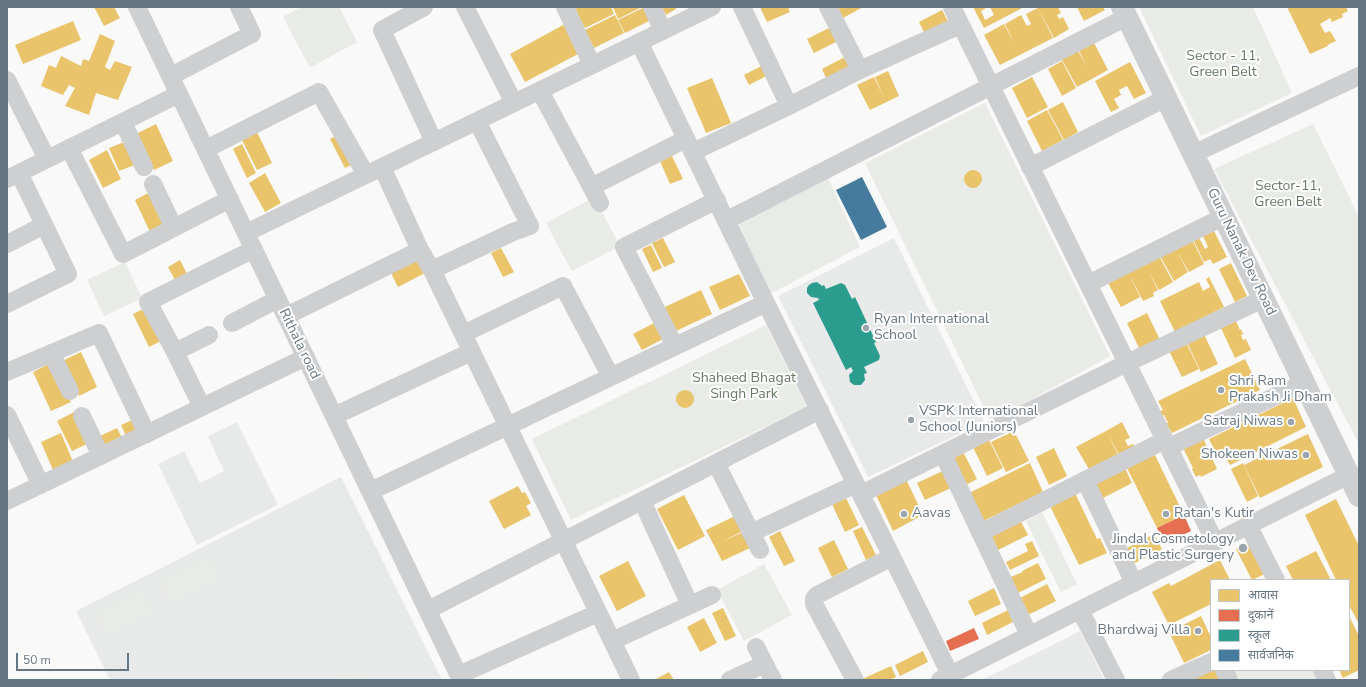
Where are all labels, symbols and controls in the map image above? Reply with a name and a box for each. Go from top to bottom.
park label: Sector - 11, Green Belt [1186,49,1260,82]
park label: Sector-11, Green Belt [1254,179,1322,212]
street label: Guru Nanak Dev Road [1203,186,1279,318]
street label: Rithala road [275,306,323,382]
place label: Ryan International School [874,312,989,344]
marker: Ryan International School [861,323,871,333]
park label: Shaheed Bhagat Singh Park [692,371,796,404]
place label: Shri Ram Prakash Ji Dham [1229,374,1332,406]
marker: Shri Ram Prakash Ji Dham [1216,385,1226,395]
place label: VSPK International School (Juniors) [919,404,1038,436]
place label: Satraj Niwas [1203,414,1283,430]
marker: VSPK International School (Juniors) [906,415,916,425]
marker: Satraj Niwas [1286,417,1296,427]
place label: Shokeen Niwas [1201,447,1298,463]
marker: Shokeen Niwas [1301,450,1311,460]
place label: Aavas [912,506,951,522]
place label: Ratan's Kutir [1174,506,1254,522]
marker: Aavas [899,509,909,519]
marker: Ratan's Kutir [1161,509,1171,519]
place label: Jindal Cosmetology and Plastic Surgery [1112,532,1234,564]
marker: Jindal Cosmetology and Plastic Surgery [1237,542,1249,554]
legend [1210,579,1350,671]
text: आवास [1248,587,1278,603]
text: दुकानें [1248,607,1273,623]
place label: Bhardwaj Villa [1098,623,1190,639]
marker: Bhardwaj Villa [1193,626,1203,636]
text: स्कूल [1248,627,1270,643]
scale bar [18,645,131,671]
text: सार्वजनिक [1248,647,1294,663]
text: 50 m [23,652,51,668]

